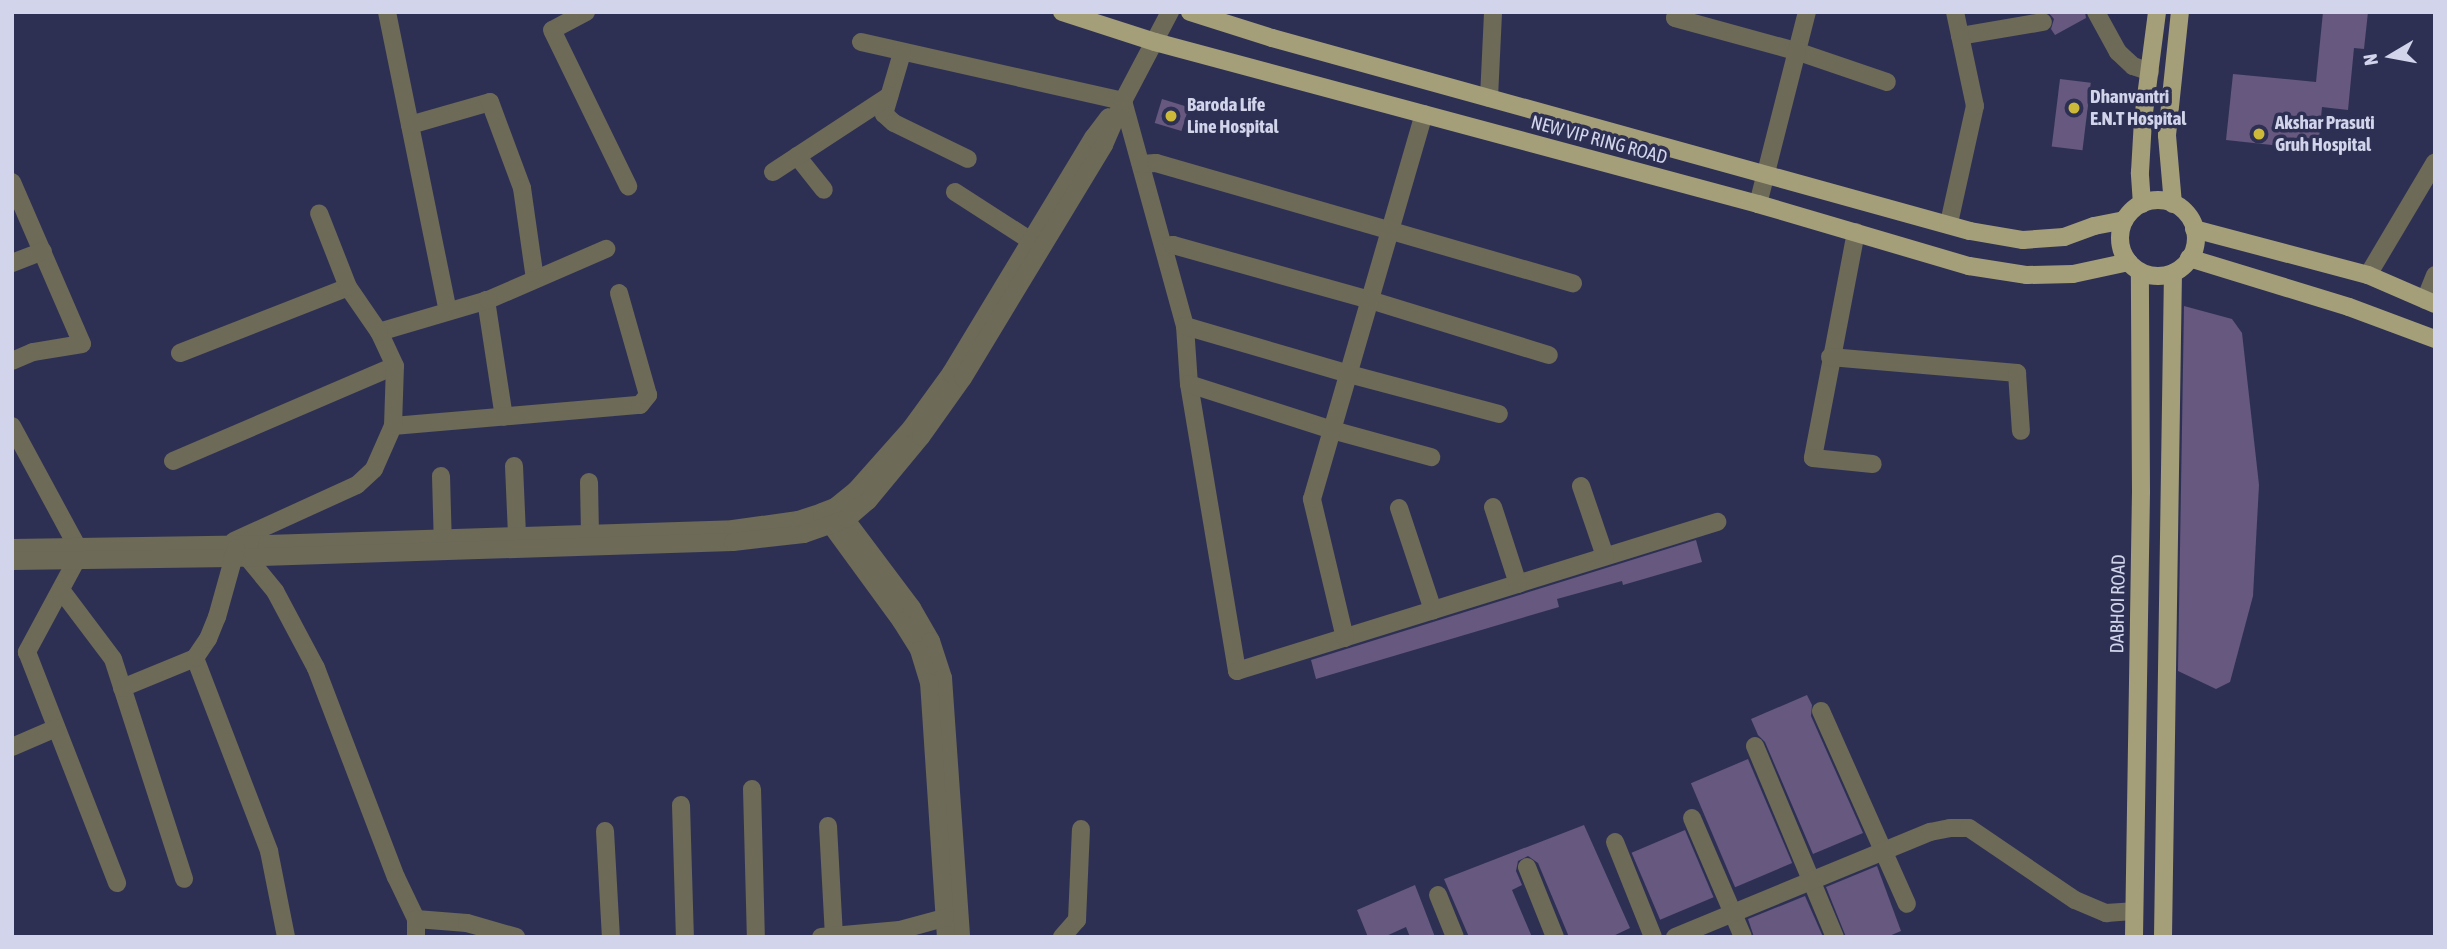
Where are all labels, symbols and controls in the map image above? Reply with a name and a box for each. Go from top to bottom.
north arrow [2356,21,2426,91]
text: N [2359,52,2382,67]
place label: Dhanvantri E.N.T Hospital [2090,86,2186,130]
place label: Baroda Life Line Hospital [1187,94,1279,138]
marker: Dhanvantri E.N.T Hospital [2064,98,2084,118]
marker: Baroda Life Line Hospital [1161,106,1181,126]
street label: NEW VIP RING ROAD [1528,111,1670,169]
place label: Akshar Prasuti Gruh Hospital [2275,112,2375,156]
marker: Akshar Prasuti Gruh Hospital [2249,124,2269,144]
street label: DABHOI ROAD [2106,554,2130,654]

